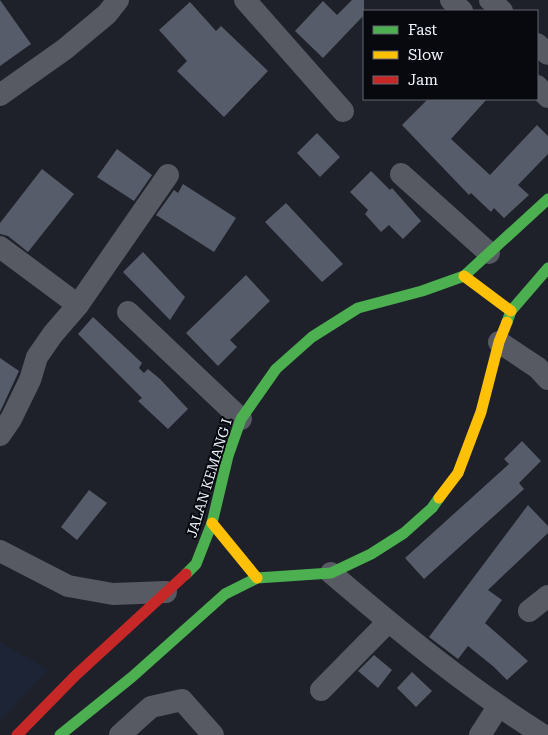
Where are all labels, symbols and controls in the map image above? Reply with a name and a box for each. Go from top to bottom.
legend [363,10,538,100]
text: Fast [408,21,438,39]
text: Slow [408,46,444,64]
text: Jam [408,71,438,89]
street label: JALAN KEMANG I [183,417,235,539]

